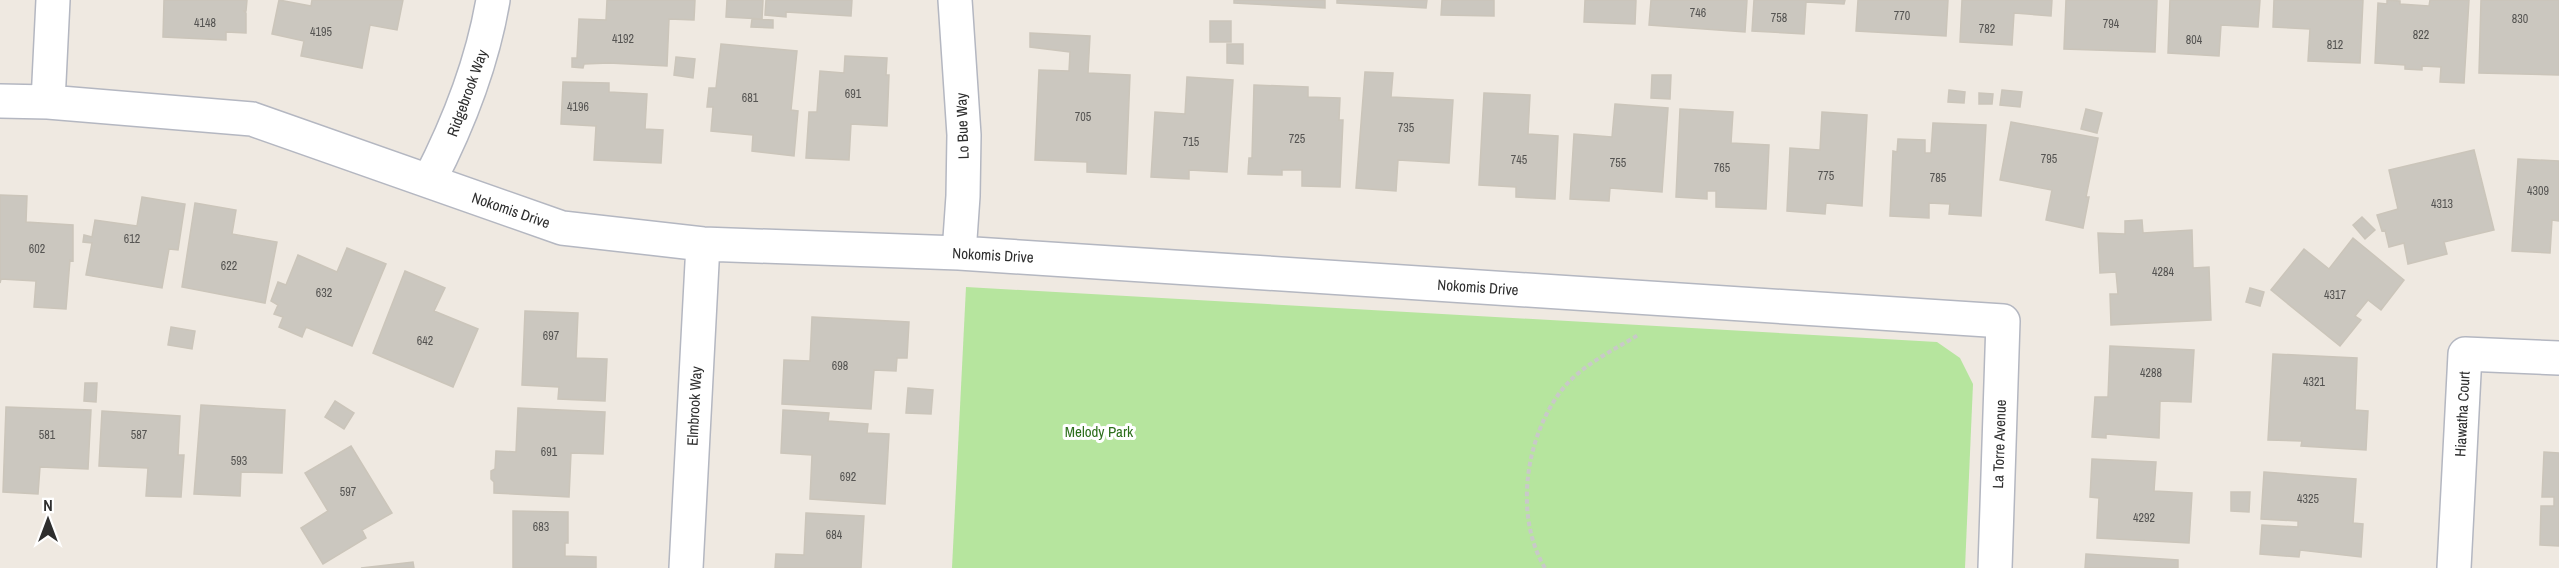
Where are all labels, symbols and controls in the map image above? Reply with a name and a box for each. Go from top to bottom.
house number: 746 [1690,5,1706,21]
house number: 770 [1894,8,1910,24]
house number: 758 [1771,10,1787,26]
house number: 830 [2512,11,2528,27]
house number: 4148 [194,15,216,31]
house number: 794 [2103,16,2120,32]
house number: 782 [1979,21,1995,37]
house number: 4195 [310,24,332,40]
house number: 822 [2413,27,2429,43]
house number: 4192 [612,31,634,47]
house number: 804 [2186,32,2203,48]
house number: 812 [2327,37,2343,53]
street label: Ridgebrook Way [442,46,493,139]
house number: 691 [845,86,862,102]
house number: 681 [742,90,759,106]
street label: Lo Bue Way [950,92,974,160]
house number: 4196 [567,99,589,115]
house number: 705 [1075,109,1092,125]
house number: 735 [1398,120,1415,136]
house number: 725 [1289,131,1306,147]
house number: 715 [1183,134,1200,150]
house number: 795 [2041,151,2058,167]
house number: 745 [1511,152,1528,168]
house number: 755 [1610,155,1627,171]
house number: 765 [1714,160,1731,176]
house number: 775 [1818,168,1835,184]
house number: 785 [1930,170,1947,186]
house number: 4309 [2527,183,2549,199]
street label: Nokomis Drive [469,187,553,233]
house number: 4313 [2431,196,2453,212]
house number: 612 [124,231,140,247]
house number: 602 [29,241,45,257]
street label: Nokomis Drive [952,242,1034,268]
house number: 622 [221,258,237,274]
house number: 4284 [2152,264,2174,280]
street label: Nokomis Drive [1437,274,1519,300]
house number: 632 [316,285,332,301]
house number: 4317 [2324,287,2346,303]
house number: 697 [543,328,560,344]
house number: 642 [417,333,433,349]
house number: 698 [832,358,848,374]
street label: Elmbrook Way [681,365,707,446]
house number: 4288 [2140,365,2162,381]
street label: Hiawatha Court [2449,370,2475,457]
house number: 4321 [2303,374,2325,390]
street label: La Torre Avenue [1987,399,2011,489]
park label: Melody Park [1065,421,1134,442]
house number: 581 [39,427,56,443]
house number: 587 [131,427,148,443]
house number: 691 [541,444,558,460]
house number: 593 [231,453,247,469]
house number: 692 [840,469,856,485]
house number: 597 [340,484,357,500]
north arrow [18,490,78,550]
house number: 4325 [2297,491,2319,507]
text: N [43,494,53,516]
house number: 4292 [2133,510,2155,526]
house number: 683 [533,519,549,535]
house number: 684 [826,527,843,543]

